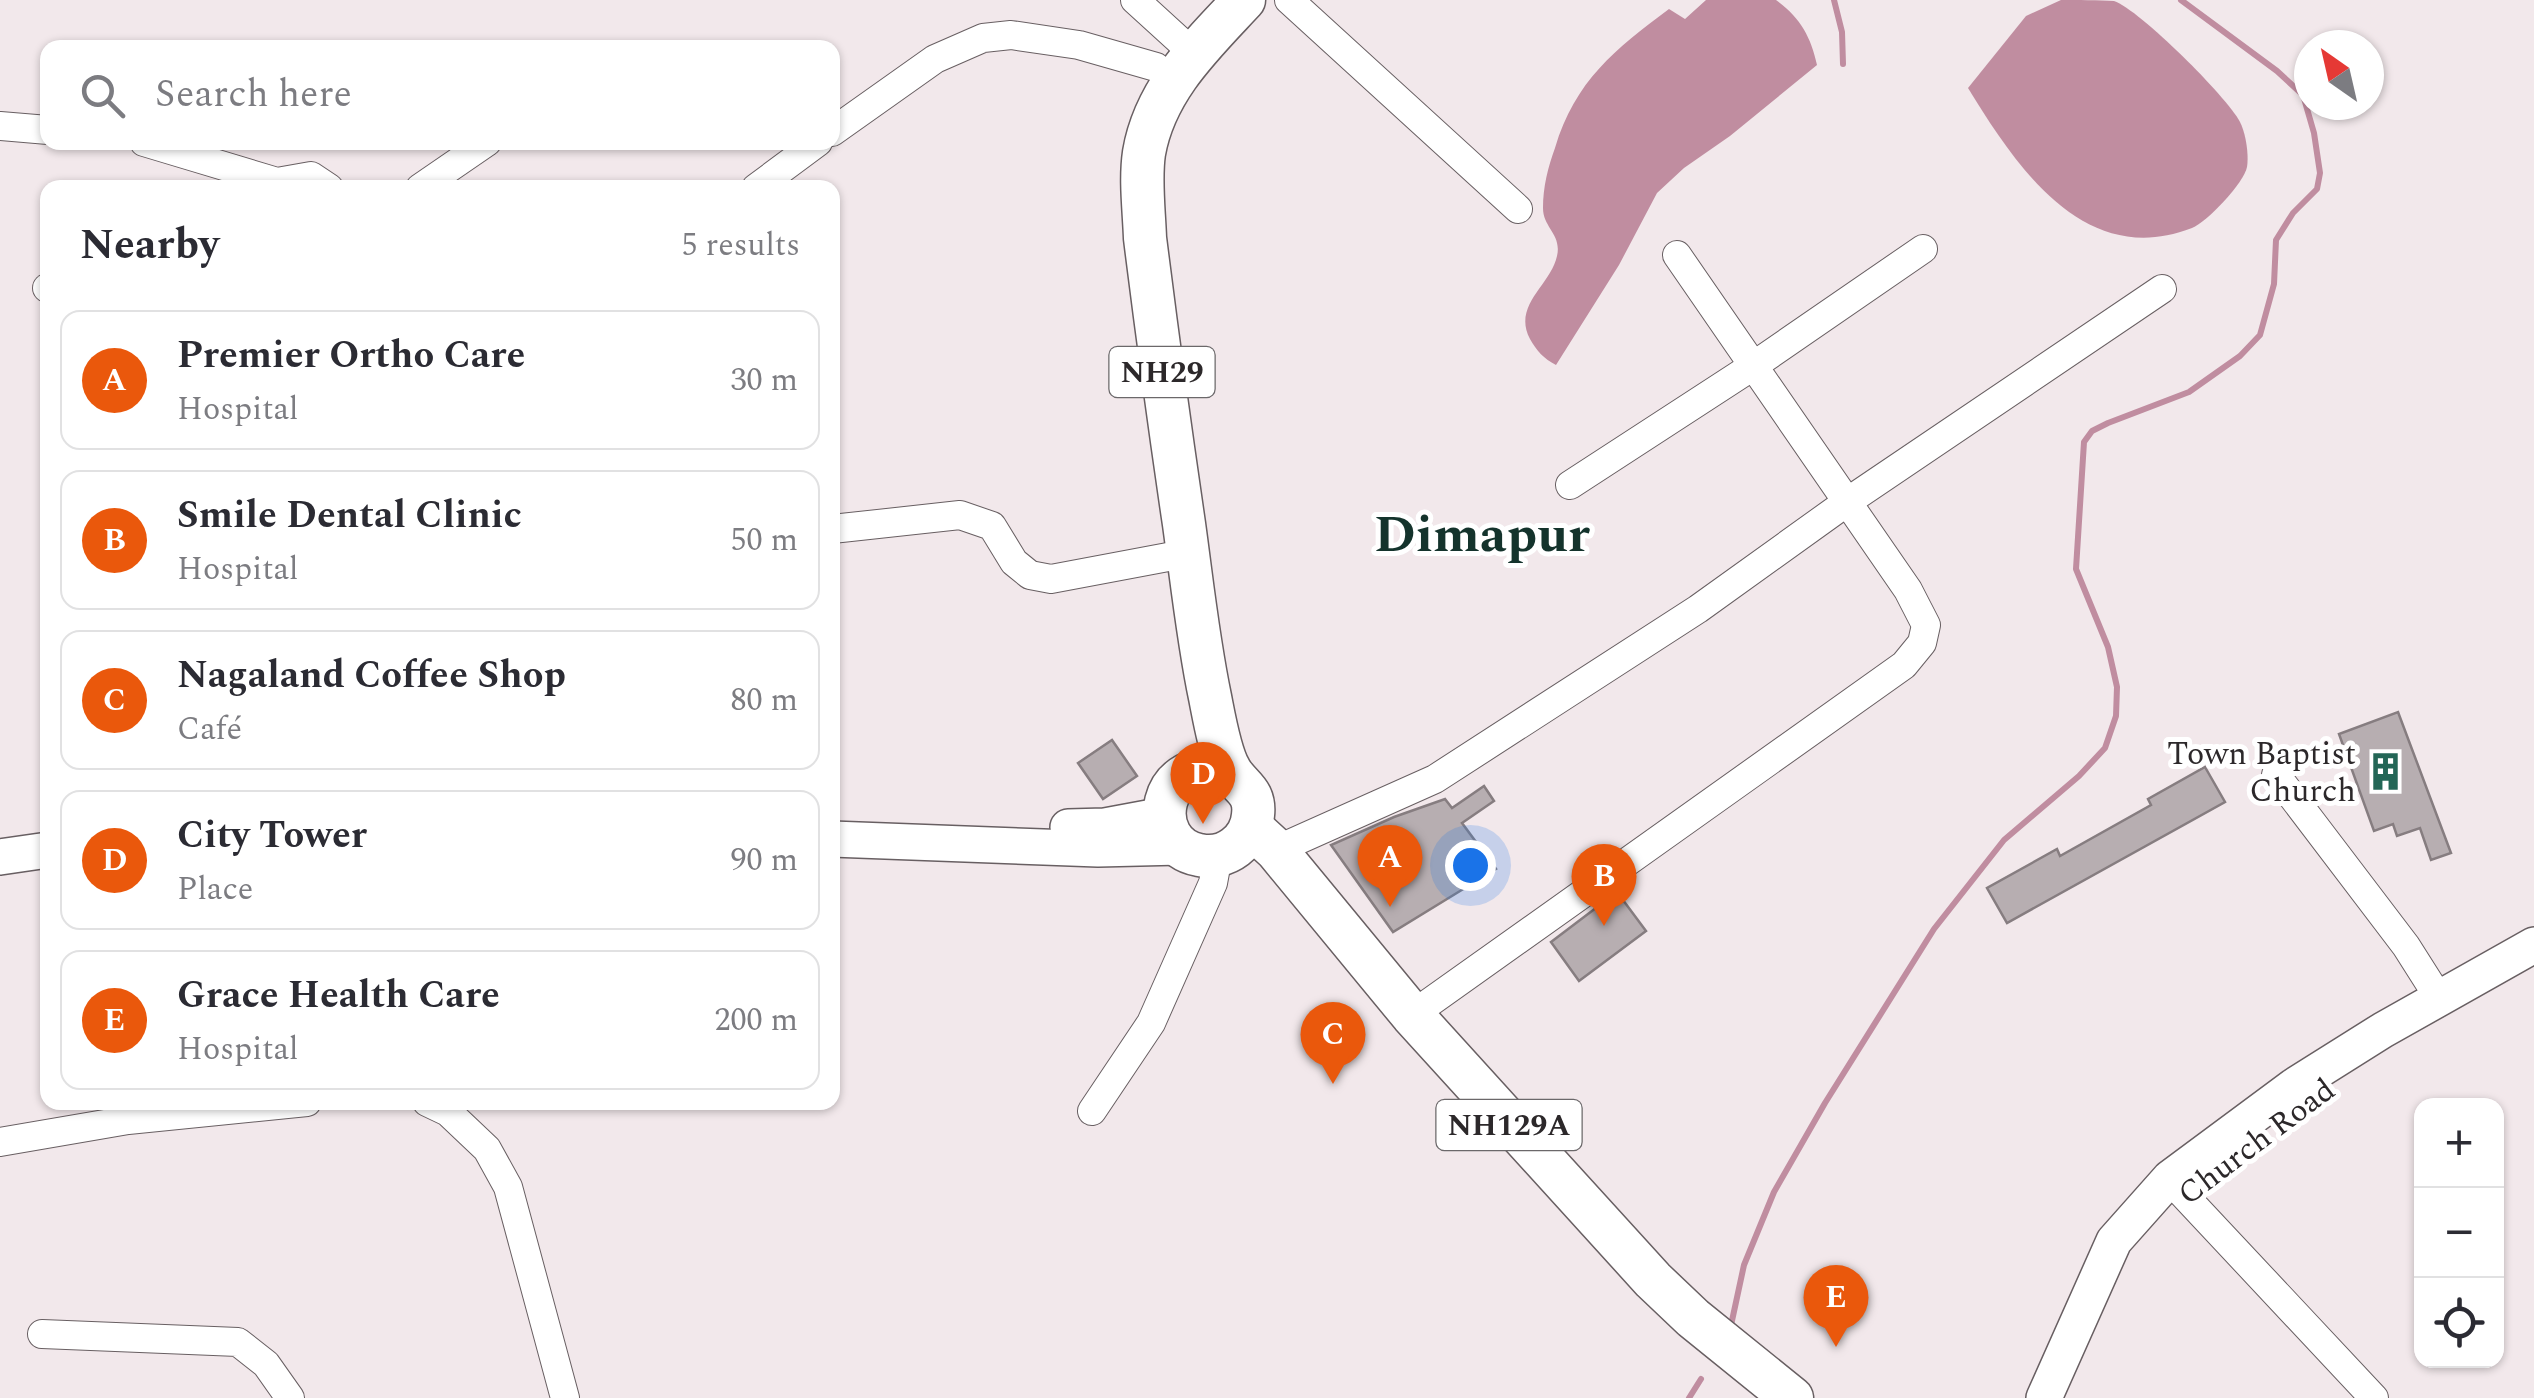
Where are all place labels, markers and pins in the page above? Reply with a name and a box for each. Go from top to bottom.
place label: Town Baptist Church [2167,730,2356,816]
pin: D [1170,742,1236,824]
building icon: Town Baptist Church [2365,750,2407,792]
pin: A [1358,824,1422,907]
pin: B [1572,844,1636,926]
pin: C [1300,1002,1366,1084]
pin: E [1804,1264,1868,1347]

